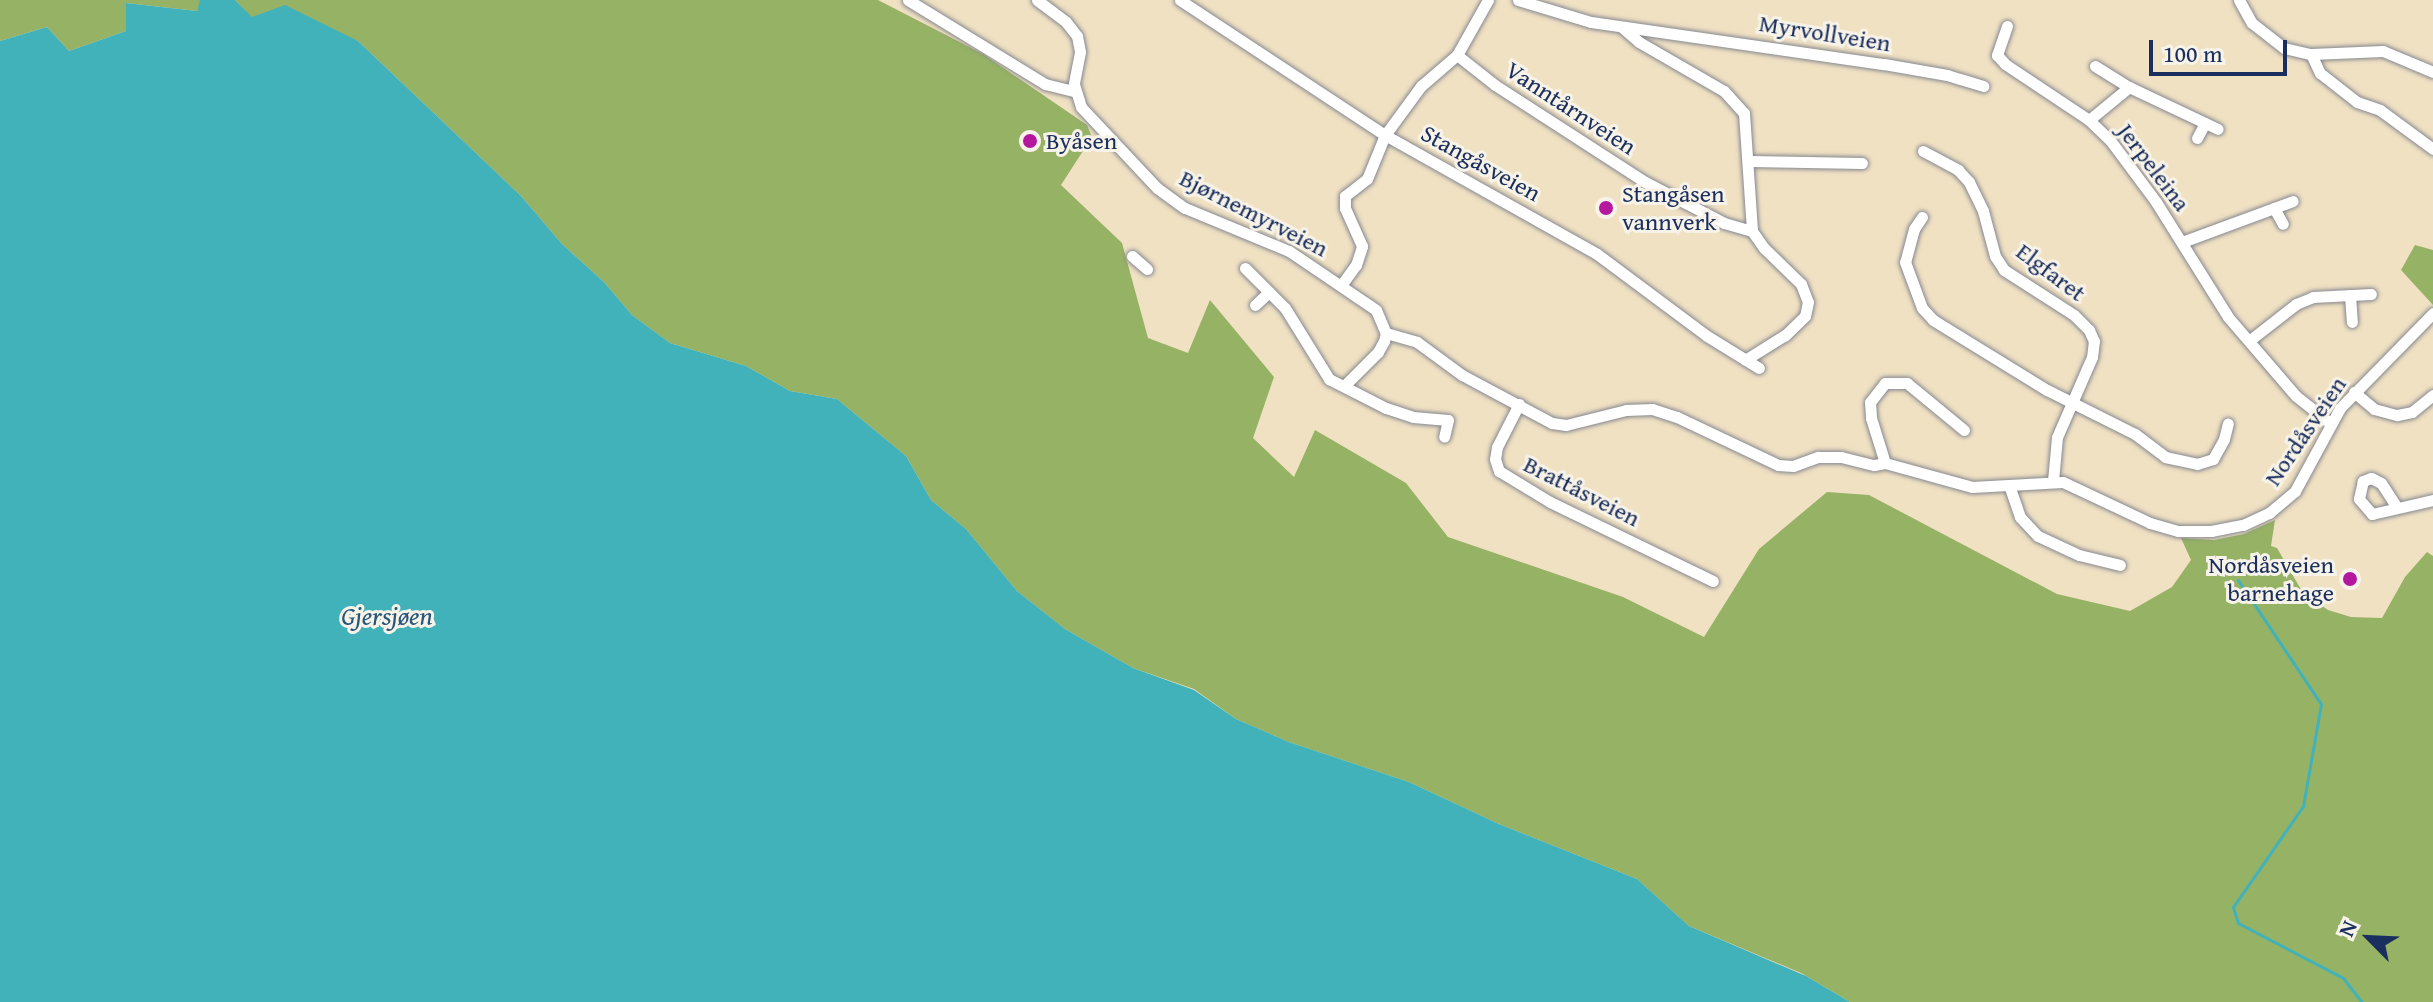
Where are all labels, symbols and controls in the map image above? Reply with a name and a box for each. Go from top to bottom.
street label: Myrvollveien [1757,8,1893,58]
scale bar [2153,24,2291,74]
text: 100 m [2163,36,2223,71]
street label: Vanntårnveien [1500,55,1642,161]
street label: Jerpeleina [2112,117,2196,217]
street label: Stangåsveien [1416,118,1546,208]
place label: Byåsen [1046,127,1117,155]
marker: Byåsen [1021,132,1039,150]
street label: Bjørnemyrveien [1175,163,1333,263]
place label: Stangåsen vannverk [1622,180,1725,236]
marker: Stangåsen vannverk [1597,199,1615,217]
street label: Elgfaret [2011,237,2091,307]
street label: Nordåsveien [2258,371,2352,491]
street label: Brattåsveien [1519,449,1645,533]
place label: Nordåsveien barnehage [2209,551,2334,607]
marker: Nordåsveien barnehage [2341,570,2359,588]
water label: Gjersjøen [341,600,433,632]
north arrow [2329,898,2409,978]
text: N [2329,915,2365,941]

